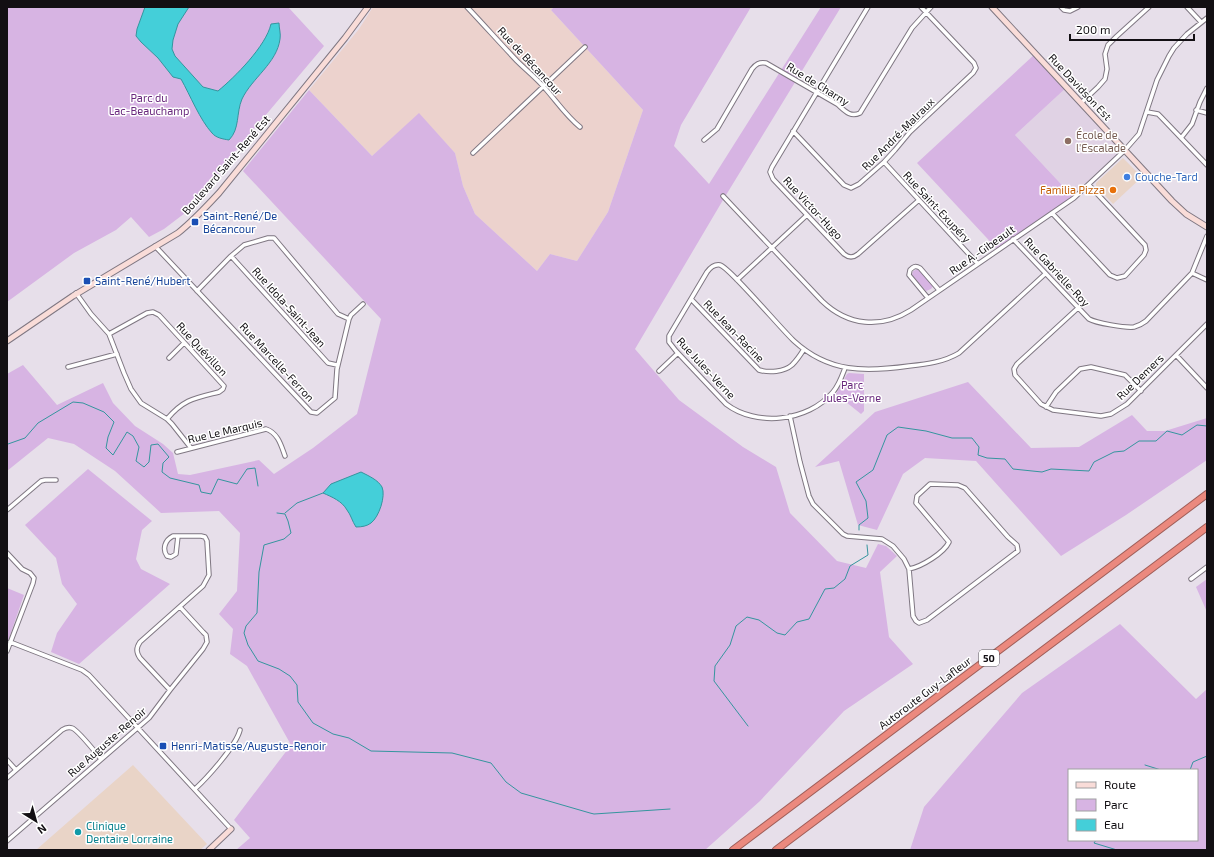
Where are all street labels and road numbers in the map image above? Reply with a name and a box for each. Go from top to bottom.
street label: Rue de Bécancour [495,24,566,98]
street label: Rue Davidson Est [1046,51,1115,123]
street label: Rue de Charny [785,59,852,108]
street label: Rue André-Malraux [859,95,937,173]
street label: Boulevard Saint-René Est [179,112,272,217]
street label: Rue Saint-Exupéry [901,168,974,245]
street label: Rue Victor-Hugo [781,174,846,242]
street label: Rue A.-Gibeault [946,222,1017,277]
street label: Rue Gabrielle-Roy [1022,234,1093,309]
street label: Rue Idola-Saint-Jean [250,264,329,349]
street label: Rue Jean-Racine [701,297,767,365]
street label: Rue Quévillon [173,319,231,379]
street label: Rue Marcelle-Ferron [238,320,317,404]
street label: Rue Jules-Verne [674,334,738,401]
street label: Rue Demers [1113,351,1166,402]
street label: Rue Le Marquis [186,416,264,445]
road number: 50 [979,650,999,666]
street label: Autoroute Guy-Lafleur [876,653,974,732]
street label: Rue Auguste-Renoir [65,704,149,779]

